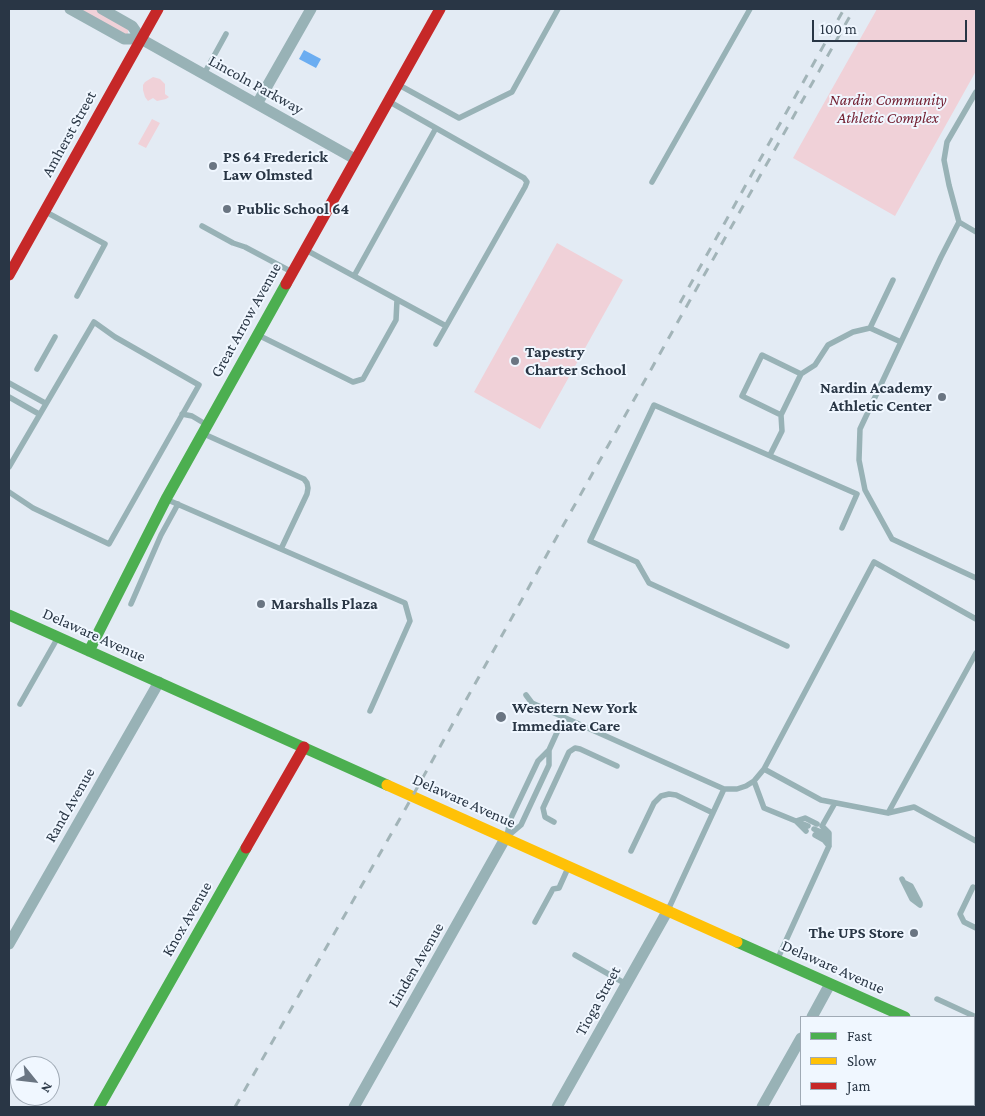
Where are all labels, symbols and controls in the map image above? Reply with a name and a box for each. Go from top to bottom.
scale bar [815,10,970,42]
text: 100 m [820,21,857,37]
street label: Lincoln Parkway [205,51,307,119]
street label: Amherst Street [38,88,100,180]
park label: Nardin Community Athletic Complex [829,90,947,128]
place label: PS 64 Frederick Law Olmsted [223,147,328,185]
marker: PS 64 Frederick Law Olmsted [207,160,219,172]
place label: Public School 64 [237,199,349,219]
marker: Public School 64 [221,203,233,215]
street label: Great Arrow Avenue [207,259,285,381]
place label: Tapestry Charter School [525,342,626,380]
marker: Tapestry Charter School [509,355,521,367]
place label: Nardin Academy Athletic Center [820,378,932,416]
marker: Nardin Academy Athletic Center [936,391,948,403]
place label: Marshalls Plaza [271,594,378,614]
marker: Marshalls Plaza [255,598,267,610]
street label: Delaware Avenue [39,604,149,666]
place label: Western New York Immediate Care [512,698,637,736]
marker: Western New York Immediate Care [494,710,508,724]
street label: Rand Avenue [41,764,99,846]
street label: Delaware Avenue [409,770,519,832]
street label: Knox Avenue [158,878,216,960]
street label: Linden Avenue [384,919,448,1011]
place label: The UPS Store [808,923,904,943]
marker: The UPS Store [908,927,920,939]
street label: Delaware Avenue [778,936,888,998]
street label: Tioga Street [571,963,625,1039]
legend [800,1016,975,1106]
text: Fast [847,1028,872,1044]
text: Slow [847,1053,876,1069]
north arrow [10,1056,60,1106]
text: Jam [847,1078,870,1094]
text: N [38,1080,57,1096]

